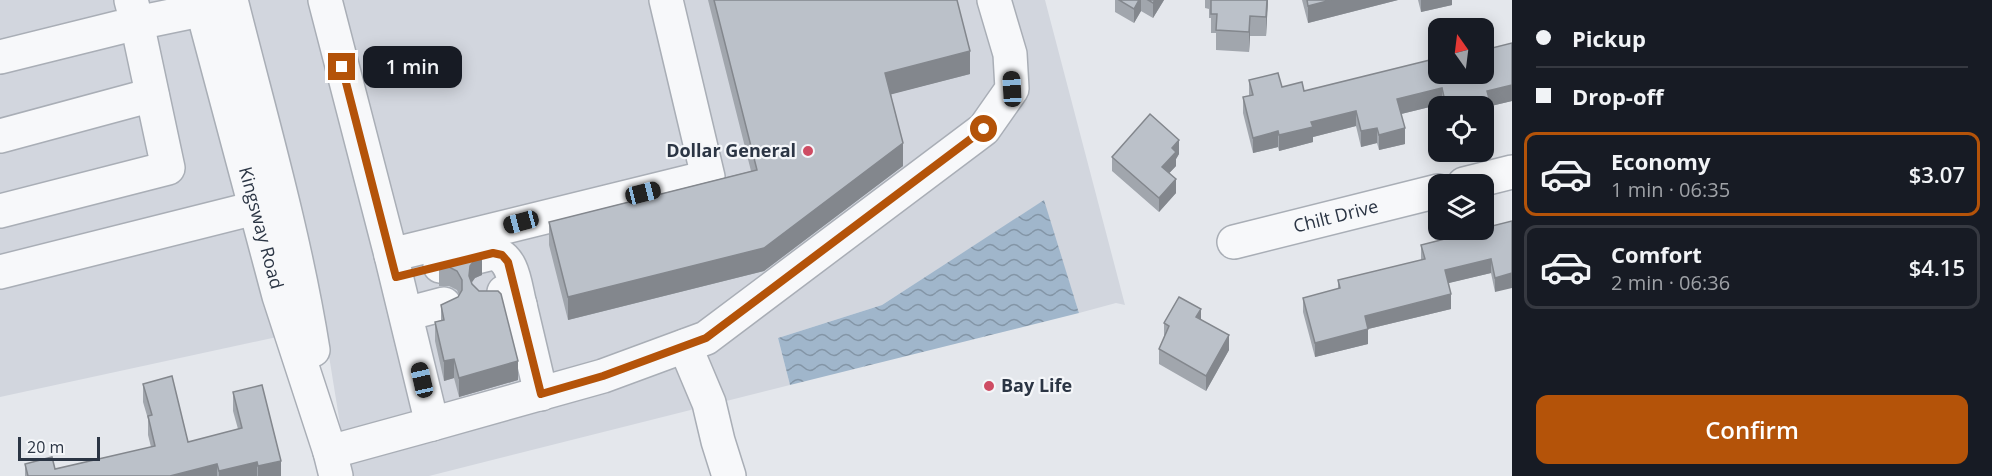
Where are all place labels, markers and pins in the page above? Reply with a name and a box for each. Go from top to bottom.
place label: Dollar General [666,138,796,162]
marker: Dollar General [801,144,815,158]
place label: Bay Life [1001,373,1072,397]
marker: Bay Life [982,379,996,393]

